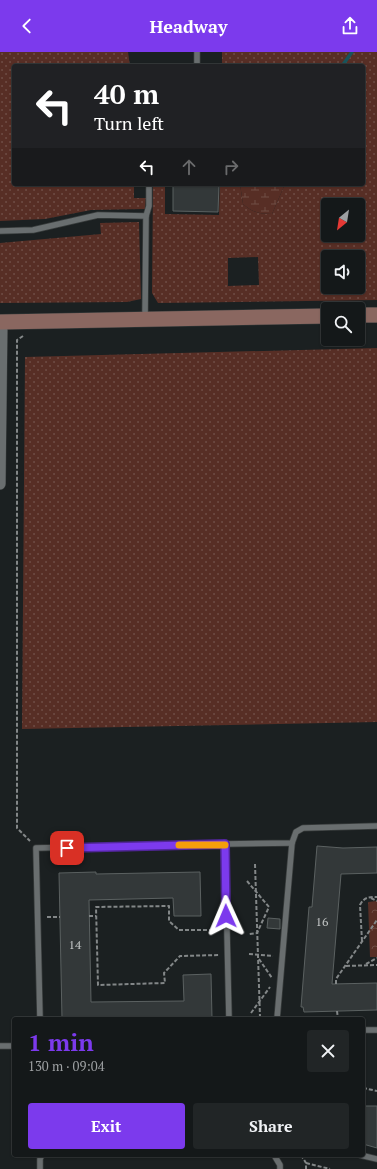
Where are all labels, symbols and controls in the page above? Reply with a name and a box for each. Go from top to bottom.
text: Headway [150,14,227,38]
icon: back [16,15,38,37]
icon: share [339,15,361,37]
text: 40 m [94,75,159,112]
icon: left [28,80,80,132]
text: Turn left [94,111,164,135]
icon: left [136,156,158,178]
icon: ahead [178,156,200,178]
icon: right [220,156,242,178]
north arrow [321,198,365,242]
map controls [321,198,365,346]
button: sound [321,250,365,294]
button: search [321,302,365,346]
pin [50,831,84,865]
icon: arrive [56,837,78,859]
position arrow [205,895,247,937]
house number: 16 [316,914,329,929]
house number: 14 [69,937,82,952]
text: 1 min [28,1026,94,1058]
button: close [307,1030,349,1072]
text: 130 m · 09:04 [28,1057,105,1075]
button: Exit [28,1103,185,1149]
button: Share [193,1103,349,1149]

